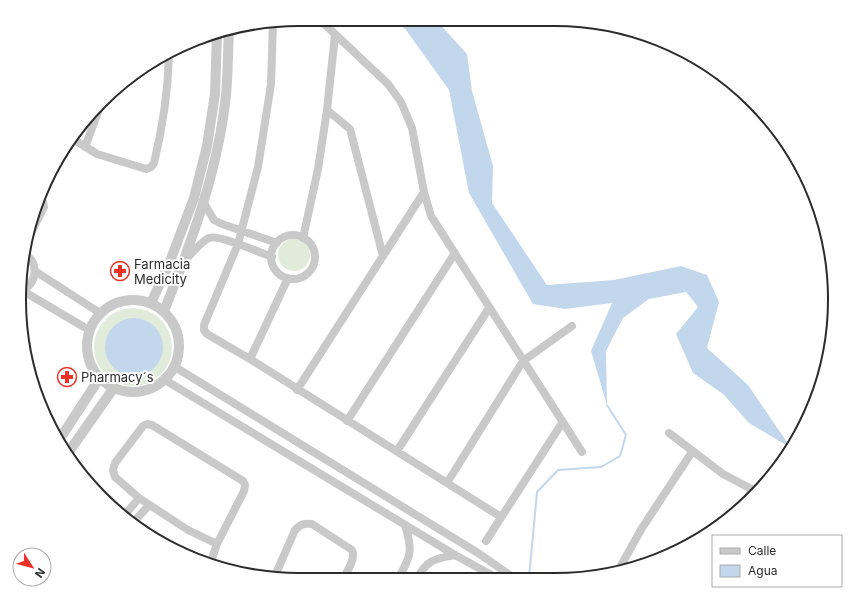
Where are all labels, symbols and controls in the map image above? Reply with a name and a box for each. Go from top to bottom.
place label: Farmacia Medicity [134,256,190,287]
pharmacy icon: Farmacia Medicity [109,260,131,282]
pharmacy icon: Pharmacy´s [56,366,78,388]
place label: Pharmacy´s [81,369,154,385]
legend [712,535,842,587]
text: Calle [748,543,776,558]
north arrow [12,547,52,587]
text: Agua [748,563,777,578]
text: N [32,565,48,580]

